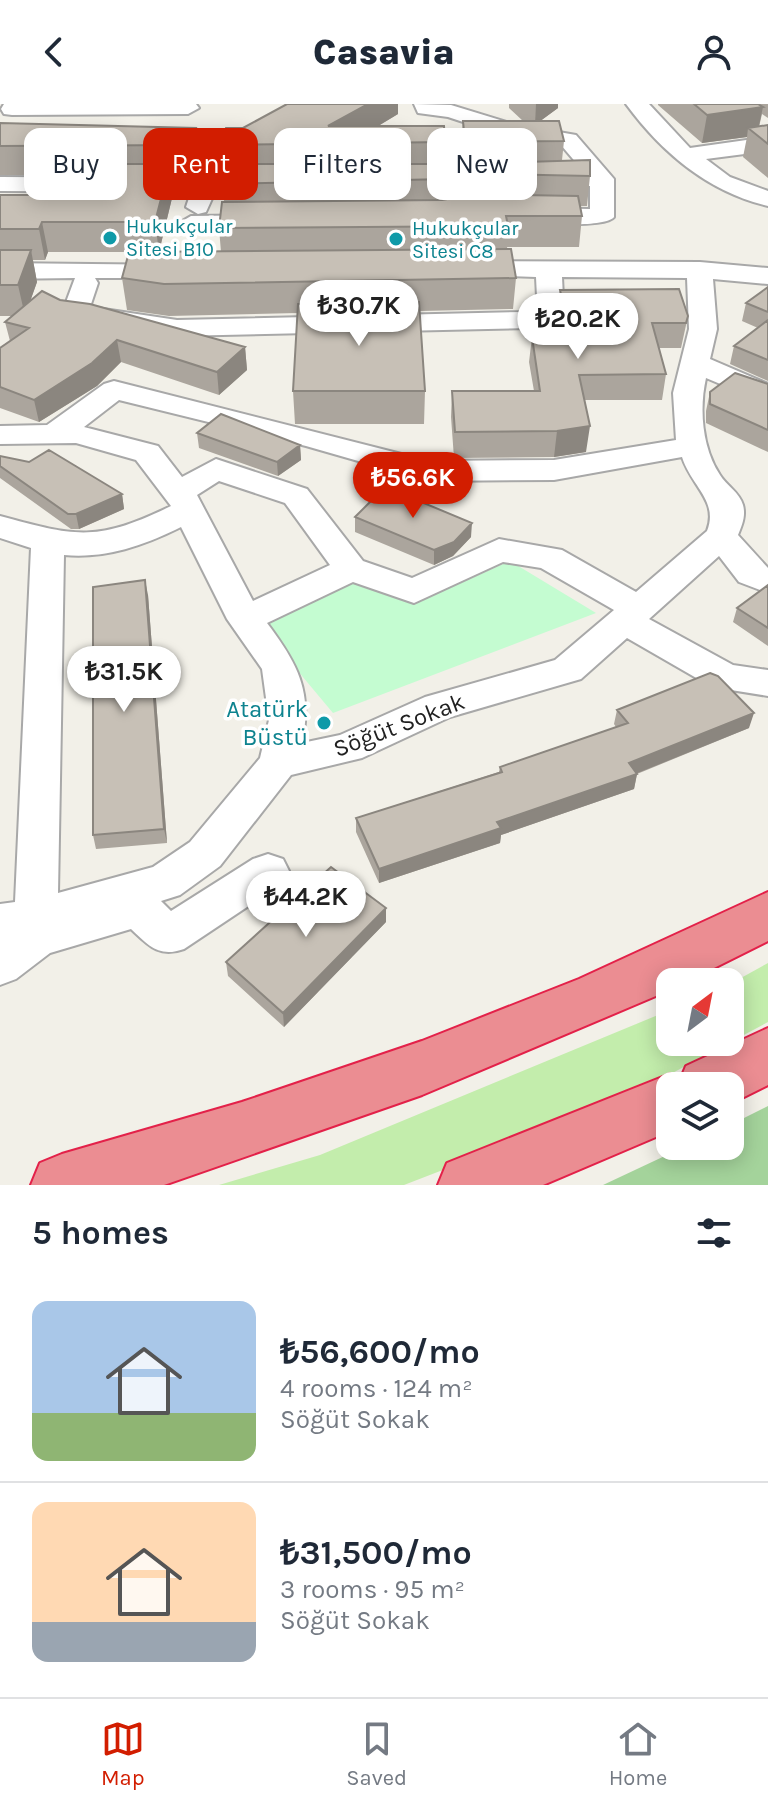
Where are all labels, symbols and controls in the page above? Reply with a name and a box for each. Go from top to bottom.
icon: back [32,30,76,74]
icon: person [692,30,736,74]
text: Casavia [313,31,455,73]
chip: Buy [24,128,127,200]
chip: Rent [143,128,258,200]
chip: Filters [274,128,411,200]
chip: New [427,128,537,200]
place label: Hukukçular Sitesi B10 [126,215,233,261]
place label: Hukukçular Sitesi C8 [412,217,519,263]
marker: Hukukçular Sitesi B10 [101,229,119,247]
marker: Hukukçular Sitesi C8 [387,230,405,248]
pin: ₺30.7K [294,280,424,348]
text: ₺30.7K [317,290,401,321]
pin: ₺20.2K [513,293,643,361]
text: ₺20.2K [535,303,621,334]
pin: ₺56.6K [348,452,478,520]
text: ₺56.6K [371,462,455,493]
pin: ₺31.5K [59,646,189,714]
text: ₺31.5K [85,656,163,687]
street label: Söğüt Sokak [329,687,469,763]
place label: Atatürk Büstü [226,695,308,751]
marker: Atatürk Büstü [315,714,333,732]
pin: ₺44.2K [241,871,371,939]
text: ₺44.2K [264,881,348,912]
north arrow [656,968,744,1056]
map controls [656,968,744,1160]
button: layers [656,1072,744,1160]
icon: filters [692,1211,736,1255]
text: 5 homes [32,1213,169,1253]
text: ₺56,600/mo [280,1332,480,1372]
icon: home [96,1333,192,1429]
text: 4 rooms · 124 m² [280,1373,473,1404]
text: Söğüt Sokak [280,1404,430,1435]
text: ₺31,500/mo [280,1533,472,1573]
icon: home [96,1534,192,1630]
text: 3 rooms · 95 m² [280,1574,465,1605]
text: Söğüt Sokak [280,1605,430,1636]
tab: Map [101,1717,145,1791]
tab: Saved [346,1717,407,1791]
tab: Home [609,1717,667,1791]

